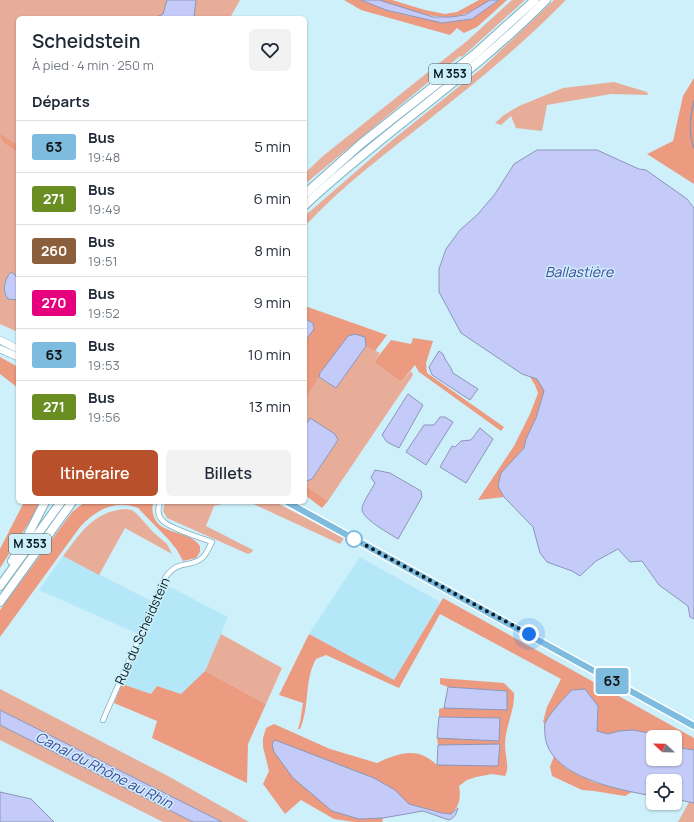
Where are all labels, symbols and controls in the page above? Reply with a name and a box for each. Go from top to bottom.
text: Scheidstein [32,28,140,54]
button: heart [249,29,291,71]
text: À pied · 4 min · 250 m [32,56,154,74]
road number: M 353 [429,64,471,84]
text: Départs [32,91,90,112]
text: Bus [88,127,115,148]
text: 5 min [254,136,291,157]
text: 63 [46,137,62,156]
text: 19:48 [88,148,120,166]
text: Bus [88,179,115,200]
text: 6 min [254,188,291,209]
text: 271 [43,189,65,208]
text: 19:49 [88,200,121,218]
text: Bus [88,231,115,252]
text: 8 min [254,240,291,261]
text: 260 [41,241,67,260]
text: 19:51 [88,252,118,270]
water label: Ballastière [545,262,614,281]
text: Bus [88,283,115,304]
text: 9 min [254,292,291,313]
text: 270 [41,293,67,312]
text: 19:52 [88,304,120,322]
text: Bus [88,335,115,356]
text: 10 min [248,344,291,365]
text: 63 [46,345,62,364]
text: 19:53 [88,356,120,374]
text: Bus [88,387,115,408]
text: 13 min [249,396,291,417]
text: 271 [43,397,65,416]
text: 19:56 [88,408,121,426]
button: Itinéraire [32,450,158,496]
button: Billets [166,450,291,496]
unlabelled marker [345,530,363,548]
road number: M 353 [9,534,51,554]
street label: Rue du Scheidstein [110,575,174,687]
your location [519,624,539,644]
line badge: 63 [594,668,630,694]
text: 63 [604,671,620,690]
water label: Canal du Rhône au Rhin [32,727,177,813]
north arrow [646,730,682,766]
map controls [646,730,682,810]
button: locate [646,774,682,810]

